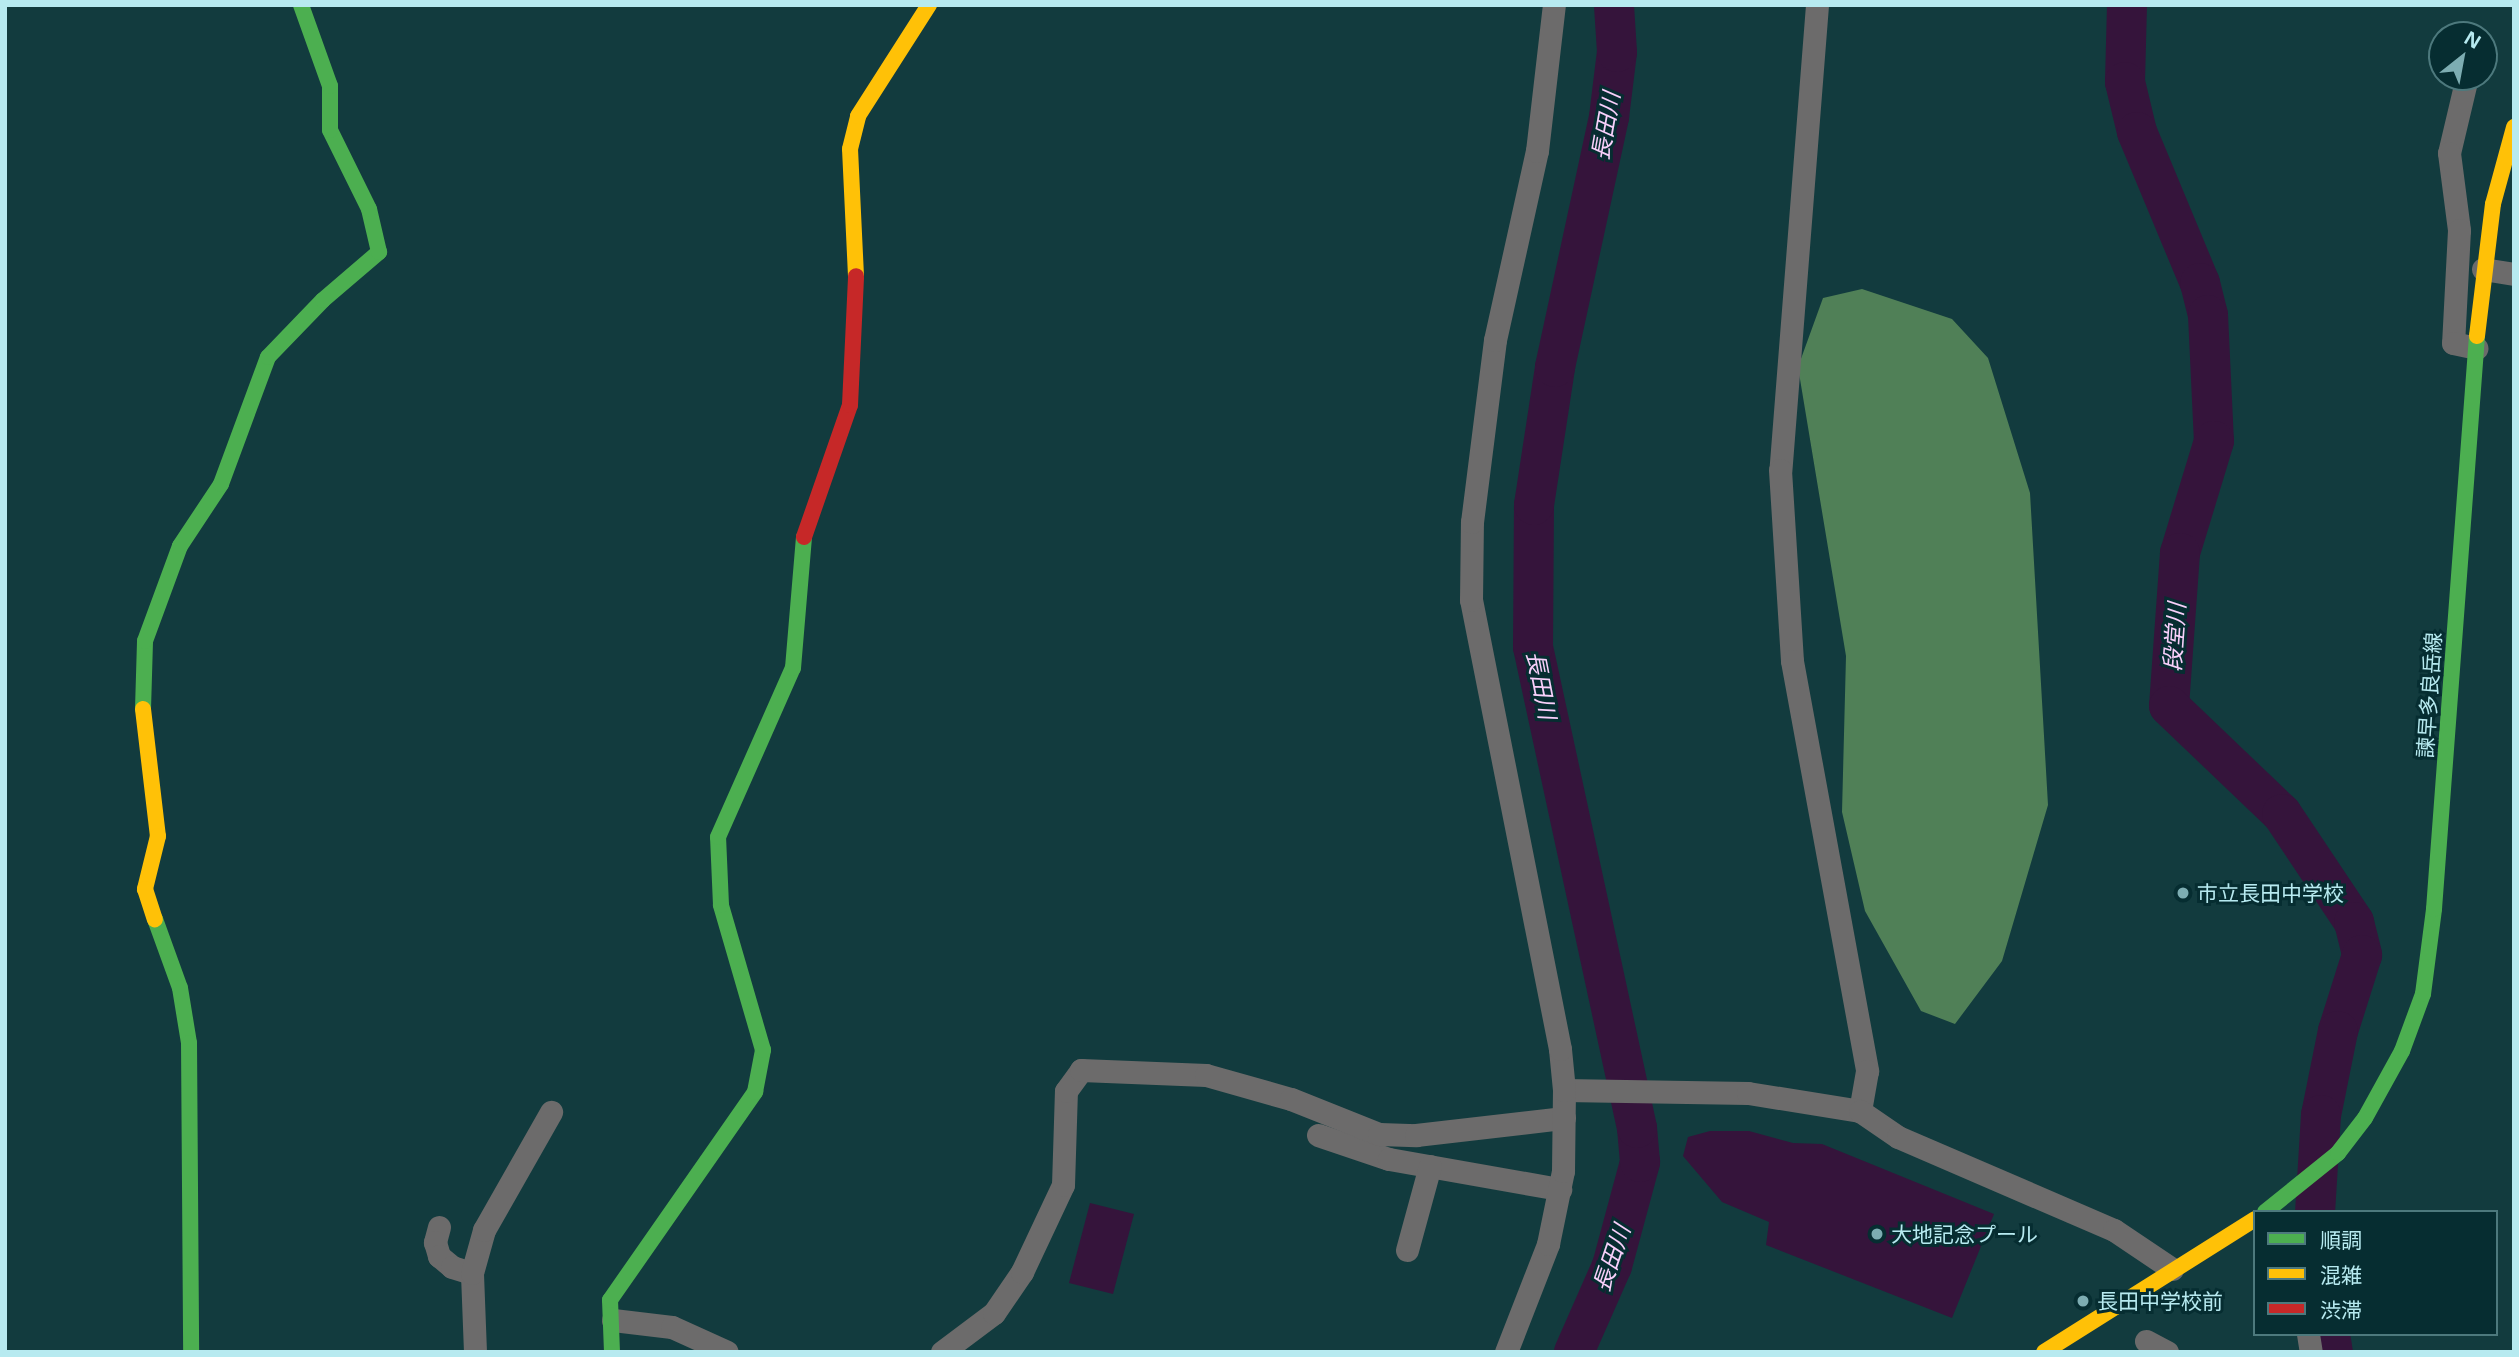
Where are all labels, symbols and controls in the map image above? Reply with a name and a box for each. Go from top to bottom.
north arrow [2428,21,2498,91]
text: N [2459,25,2486,55]
water label: 長田川 [1585,90,1625,162]
water label: 段堂川 [2158,602,2190,672]
street label: 諫早多良岳線 [2412,631,2446,759]
water label: 長田川 [1522,649,1562,721]
place label: 市立長田中学校 [2197,880,2344,906]
marker: 市立長田中学校 [2175,885,2191,901]
legend [2253,1210,2498,1336]
water label: 長田川 [1587,1221,1635,1295]
place label: 大地記念プール [1891,1221,2038,1247]
marker: 大地記念プール [1869,1226,1885,1242]
text: 順調 [2320,1226,2362,1254]
text: 混雑 [2320,1261,2362,1289]
place label: 長田中学校前 [2097,1288,2223,1314]
marker: 長田中学校前 [2075,1293,2091,1309]
text: 渋滞 [2320,1296,2362,1324]

